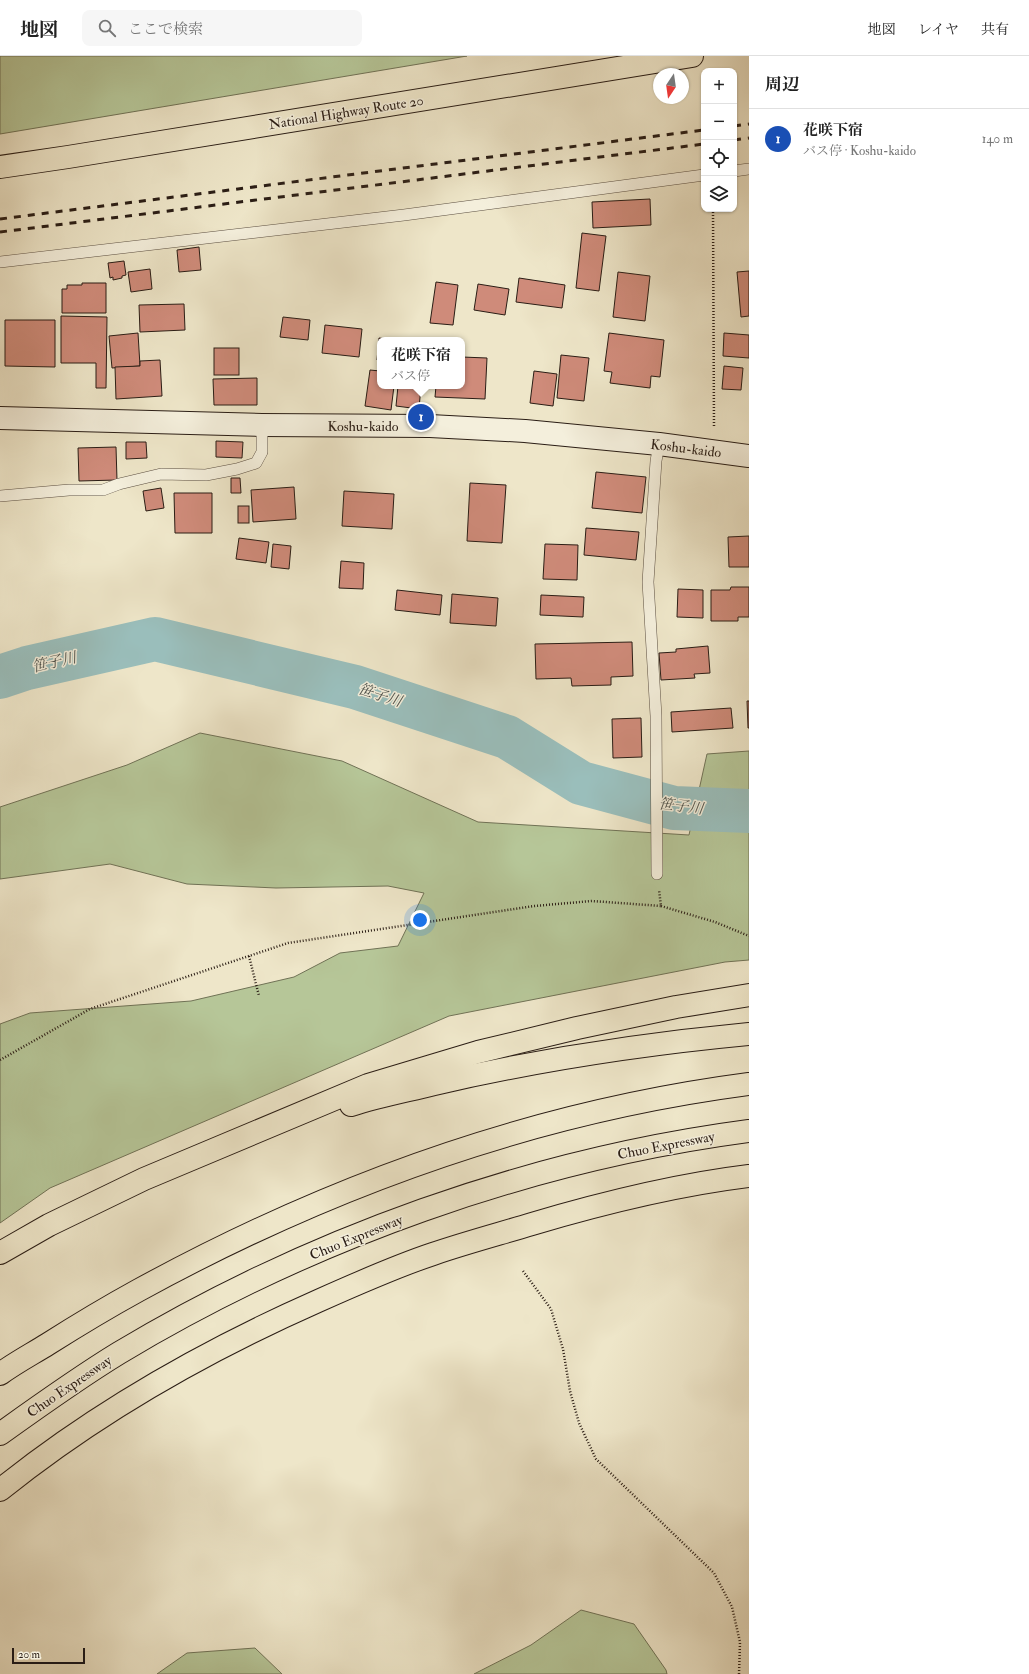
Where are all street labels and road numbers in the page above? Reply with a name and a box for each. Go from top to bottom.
street label: National Highway Route 20 [268,92,425,134]
street label: Koshu-kaido [327,418,399,435]
street label: Koshu-kaido [650,436,722,461]
street label: Chuo Expressway [616,1128,717,1164]
street label: Chuo Expressway [307,1211,406,1265]
street label: Chuo Expressway [24,1351,116,1422]

